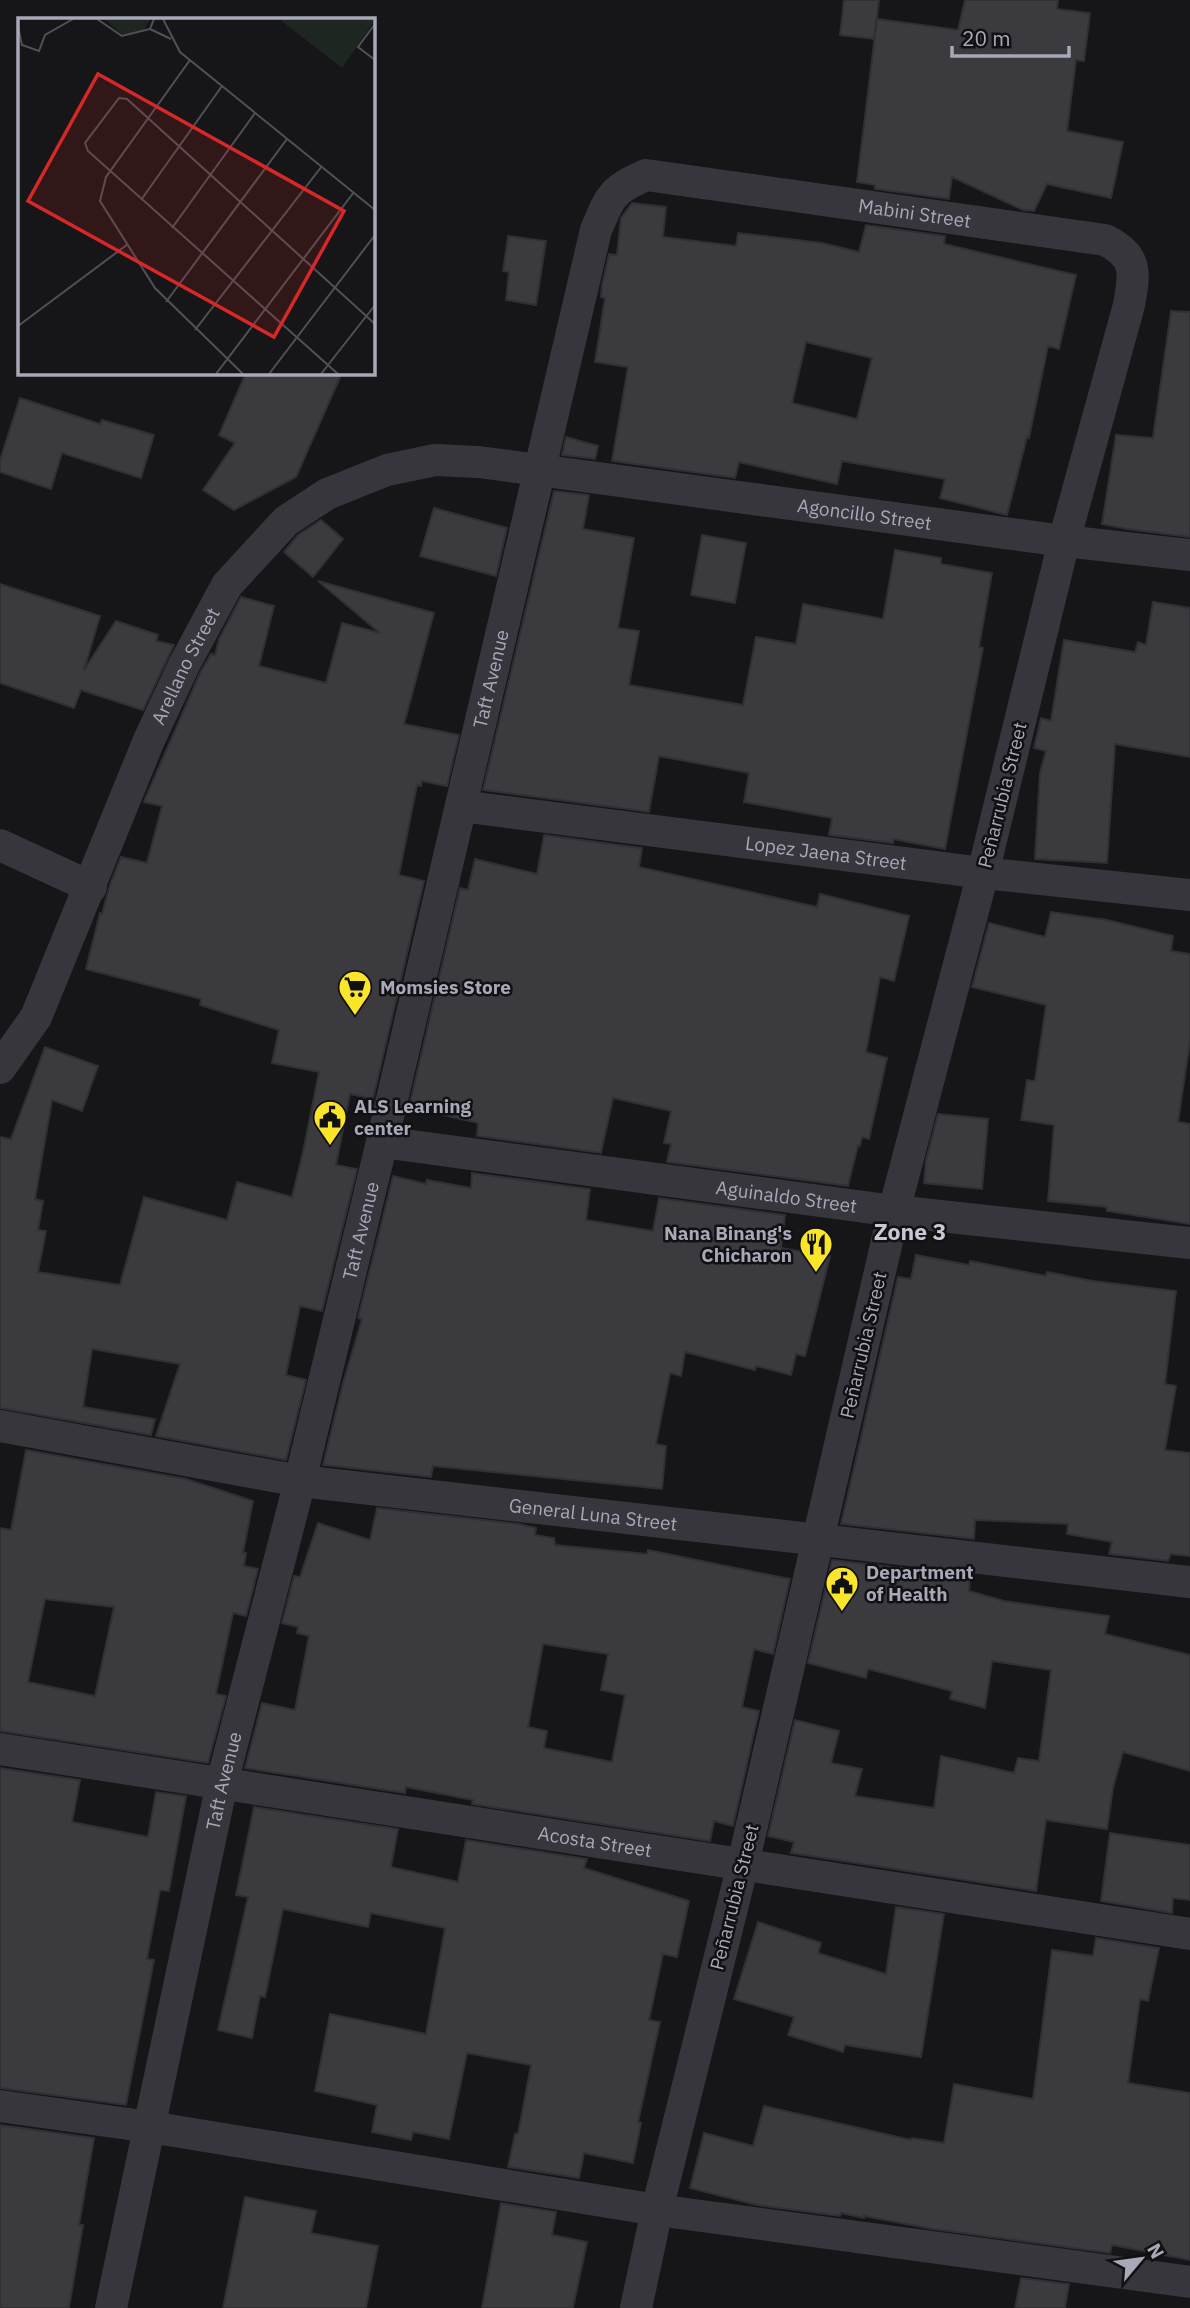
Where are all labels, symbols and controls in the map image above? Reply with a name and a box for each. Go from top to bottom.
scale bar [952,14,1069,58]
inset map [18,18,374,374]
text: 20 m [962,24,1011,52]
street label: Mabini Street [857,193,973,233]
street label: Agoncillo Street [796,493,933,535]
street label: Arellano Street [146,603,225,728]
street label: Taft Avenue [468,627,514,731]
street label: Peñarrubia Street [972,719,1032,871]
street label: Lopez Jaena Street [744,831,908,875]
supermarket icon: Momsies Store [336,968,374,1017]
place label: Momsies Store [380,975,511,999]
place label: ALS Learning center [354,1094,472,1140]
public building icon: ALS Learning center [311,1098,349,1147]
street label: Aguinaldo Street [714,1175,858,1218]
street label: Taft Avenue [337,1179,384,1282]
district label: Zone 3 [874,1216,946,1246]
place label: Nana Binang's Chicharon [664,1221,792,1267]
restaurant icon: Nana Binang's Chicharon [797,1225,835,1274]
street label: Peñarrubia Street [834,1269,892,1421]
street label: General Luna Street [508,1493,679,1536]
place label: Department of Health [866,1560,974,1606]
public building icon: Department of Health [823,1564,861,1613]
street label: Taft Avenue [200,1729,247,1832]
street label: Acosta Street [536,1821,653,1862]
street label: Peñarrubia Street [704,1821,764,1973]
north arrow [1106,2224,1176,2294]
text: N [1142,2239,1170,2263]

